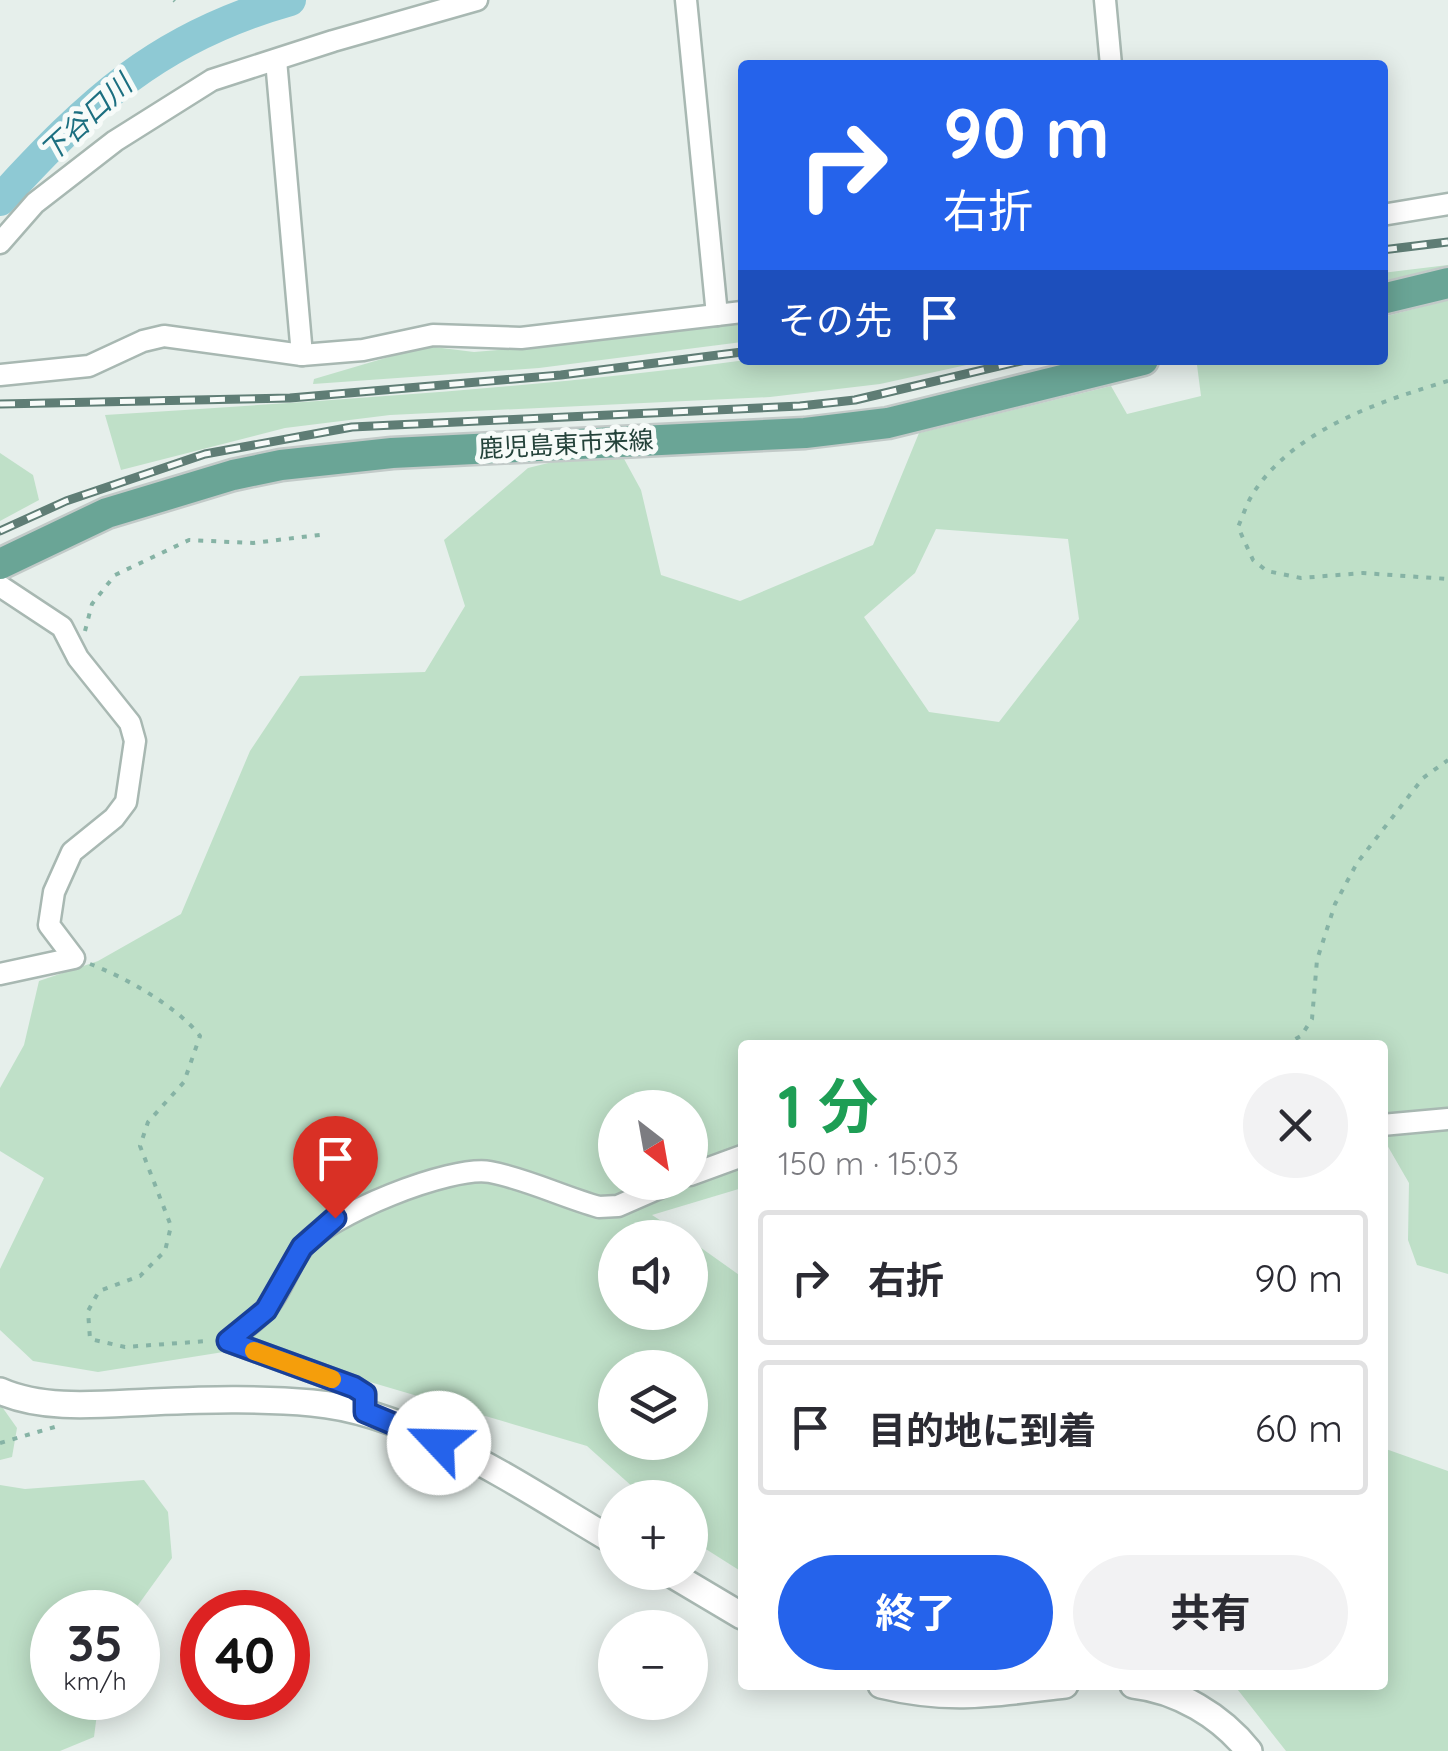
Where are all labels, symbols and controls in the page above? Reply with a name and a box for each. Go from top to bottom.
water label: 下谷口川 [33,65,141,169]
text: 90 m [943,88,1110,176]
icon: right [778,100,908,230]
text: 右折 [943,182,1033,238]
icon: arrive [912,290,967,345]
text: その先 [778,296,892,344]
street label: 鹿児島東市来線 [478,423,654,464]
text: 1 分 [778,1068,878,1143]
button: close [1243,1073,1348,1178]
north arrow [598,1090,708,1200]
map controls [598,1090,708,1720]
pin [293,1116,378,1219]
icon: arrive [308,1131,363,1186]
text: 150 m · 15:03 [778,1143,959,1183]
button: sound [598,1220,708,1330]
icon: right [783,1250,838,1305]
text: 90 m [1254,1254,1343,1302]
text: 右折 [868,1256,944,1304]
button: layers [598,1350,708,1460]
position arrow [387,1391,491,1495]
icon: arrive [783,1400,838,1455]
text: 60 m [1255,1404,1343,1452]
text: 目的地に到着 [868,1406,1096,1454]
button: + [598,1480,708,1590]
button: 終了 [778,1555,1053,1670]
button: 共有 [1073,1555,1348,1670]
speed limit sign: 40 [180,1590,310,1720]
button: − [598,1610,708,1720]
text: 35 [67,1611,123,1674]
text: km/h [63,1665,127,1696]

